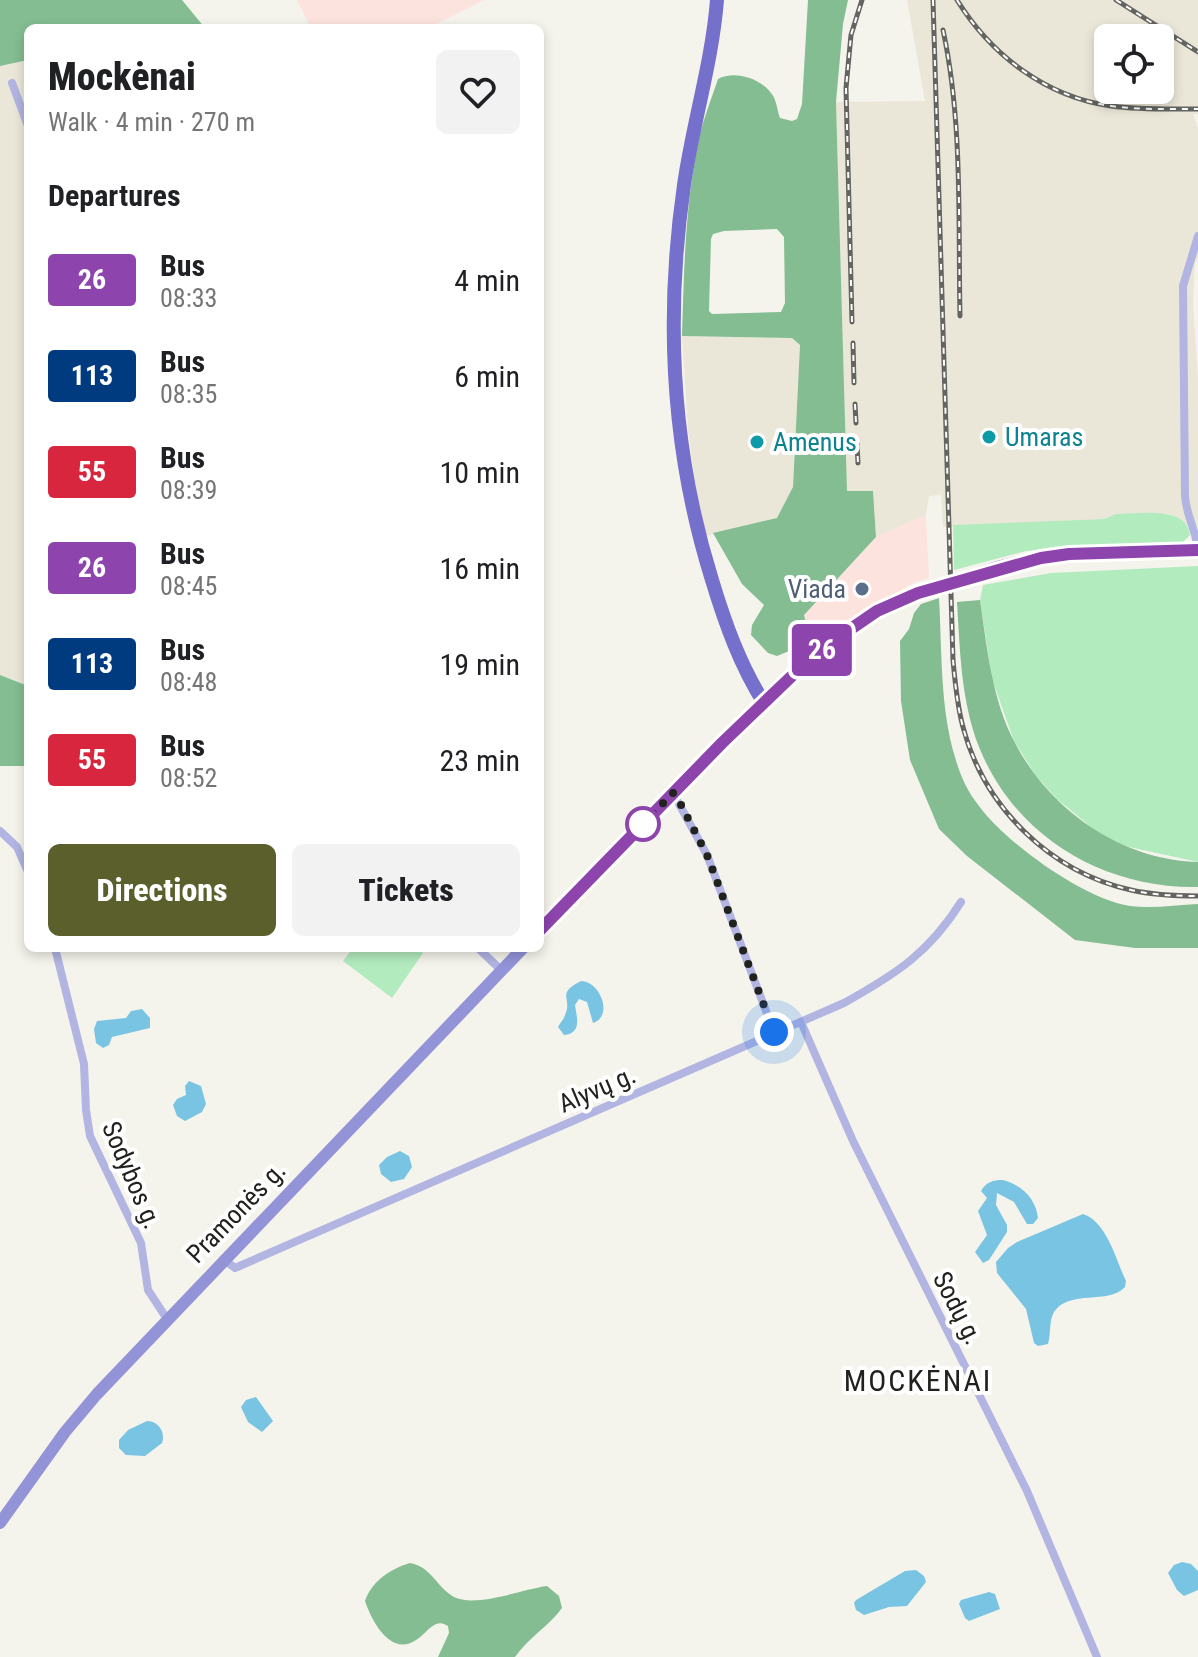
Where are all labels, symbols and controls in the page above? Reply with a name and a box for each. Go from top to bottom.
map controls [1094,24,1174,104]
button: locate [1094,24,1174,104]
button: heart [436,50,520,134]
text: Mockėnai [48,55,196,99]
text: Walk · 4 min · 270 m [48,107,255,137]
text: Departures [48,178,181,213]
text: Bus [160,248,205,283]
text: 26 [78,263,106,296]
text: 4 min [454,263,520,298]
text: 08:33 [160,283,217,313]
text: Bus [160,344,205,379]
text: 113 [71,359,113,392]
text: 6 min [454,359,520,394]
text: 08:35 [160,379,217,409]
place label: Umaras [1005,422,1083,452]
place label: Amenus [773,427,857,457]
marker: Umaras [980,428,998,446]
marker: Amenus [748,433,766,451]
text: Bus [160,440,205,475]
text: 55 [78,455,106,488]
text: 10 min [439,455,520,490]
text: 08:39 [160,475,217,505]
text: Bus [160,536,205,571]
text: 26 [78,551,106,584]
text: 16 min [439,551,520,586]
text: 08:45 [160,571,217,601]
place label: Viada [788,574,846,604]
marker: Viada [853,580,871,598]
line badge: 26 [786,624,858,676]
text: Bus [160,632,205,667]
text: 26 [808,633,836,666]
text: 113 [71,647,113,680]
text: 19 min [439,647,520,682]
text: 08:48 [160,667,217,697]
text: Bus [160,728,205,763]
text: 55 [78,743,106,776]
text: 23 min [439,743,520,778]
text: 08:52 [160,763,217,793]
unlabelled marker [626,807,660,841]
button: Directions [48,844,276,936]
button: Tickets [292,844,520,936]
your location [754,1012,794,1052]
street label: Alyvų g. [554,1059,640,1119]
street label: Sodybos g. [96,1117,168,1233]
street label: Pramonės g. [180,1155,292,1269]
street label: Sodų g. [927,1267,989,1349]
district label: MOCKĖNAI [844,1363,992,1398]

